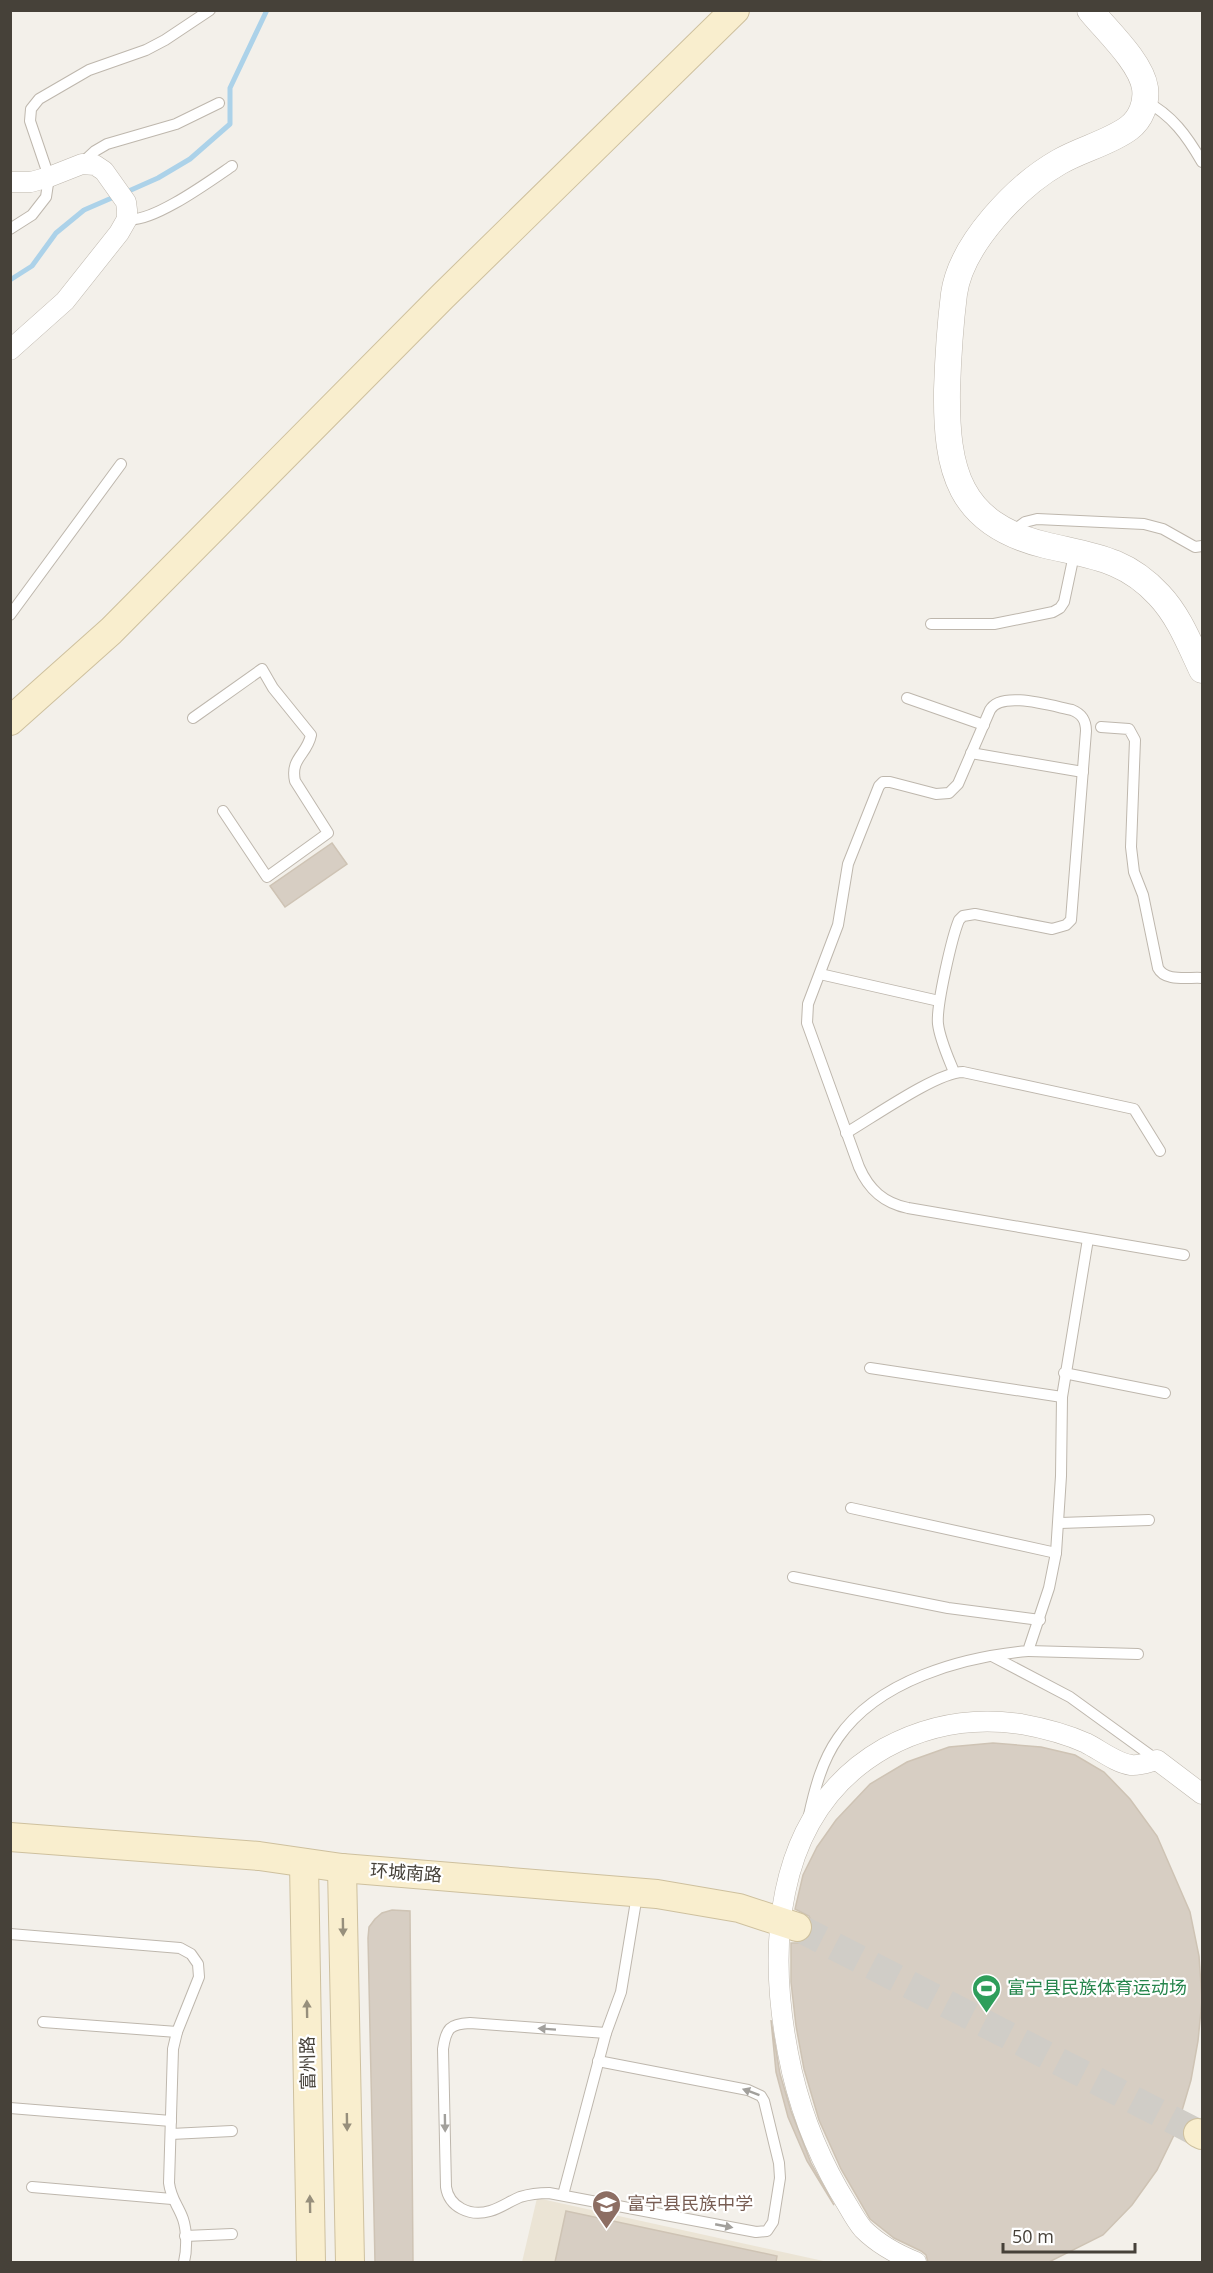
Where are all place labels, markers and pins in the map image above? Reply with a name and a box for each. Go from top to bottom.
sports icon: 富宁县民族体育运动场 [970,1972,1002,2014]
place label: 富宁县民族体育运动场 [1007,1975,1187,1999]
school or university icon: 富宁县民族中学 [590,2188,622,2230]
place label: 富宁县民族中学 [627,2191,753,2215]

